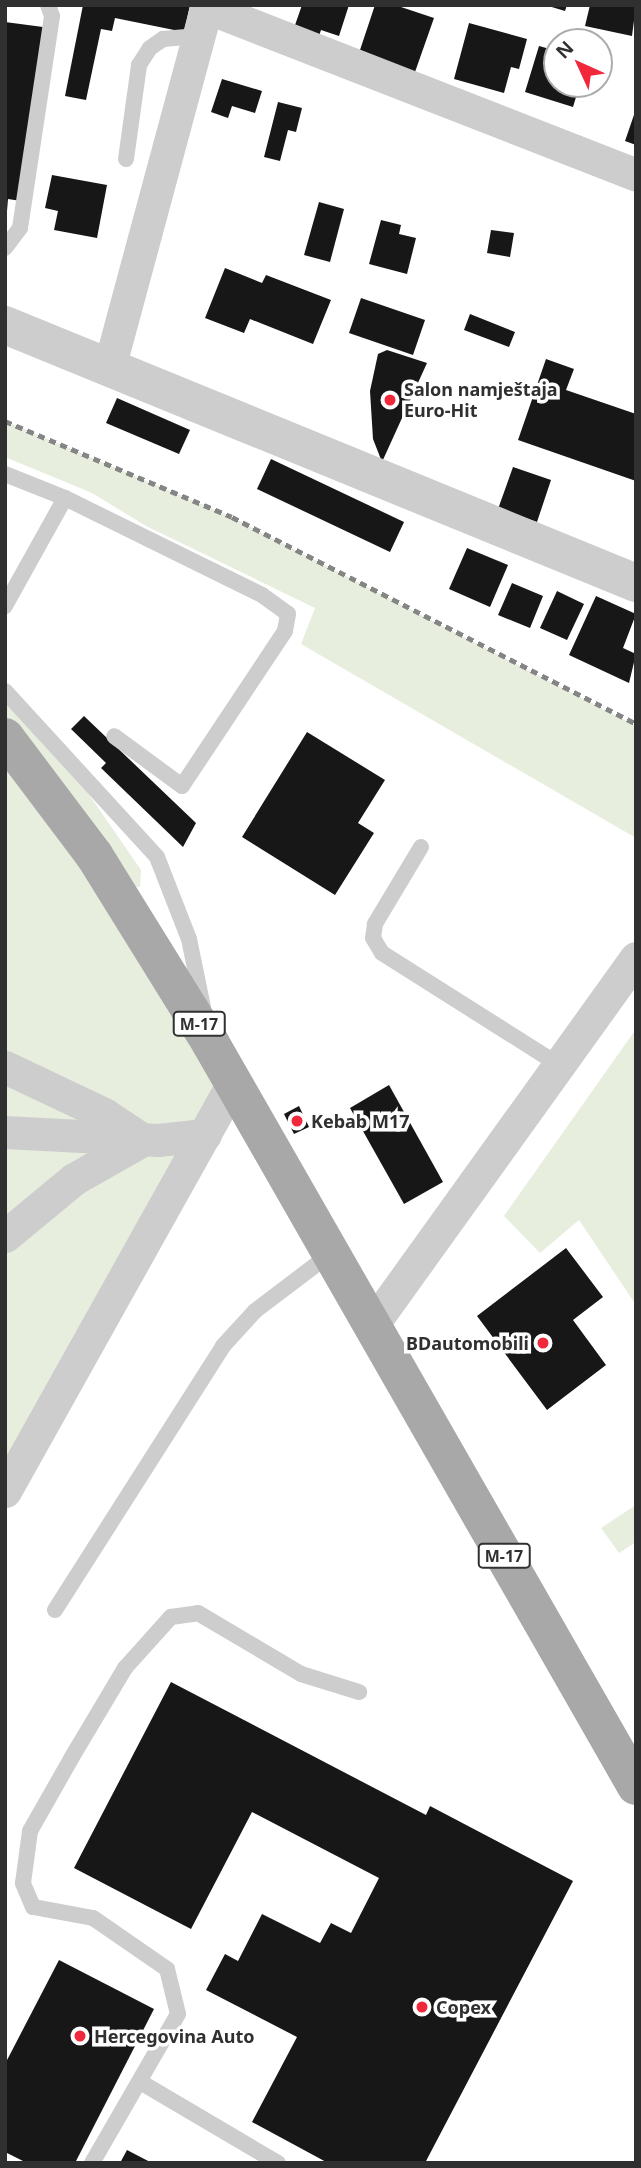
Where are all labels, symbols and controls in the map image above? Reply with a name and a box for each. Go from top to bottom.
north arrow [543,28,613,98]
text: N [550,35,579,64]
place label: Salon namještaja Euro-Hit [404,379,558,422]
marker: Salon namještaja Euro-Hit [382,392,398,408]
road number: M-17 [171,1012,227,1036]
place label: Kebab M17 [311,1110,409,1132]
marker: Kebab M17 [289,1113,305,1129]
place label: BDautomobili [406,1332,529,1354]
marker: BDautomobili [535,1335,551,1351]
road number: M-17 [476,1544,532,1568]
place label: Copex [436,1996,491,2018]
marker: Copex [414,1999,430,2015]
place label: Hercegovina Auto [94,2025,255,2047]
marker: Hercegovina Auto [72,2028,88,2044]

